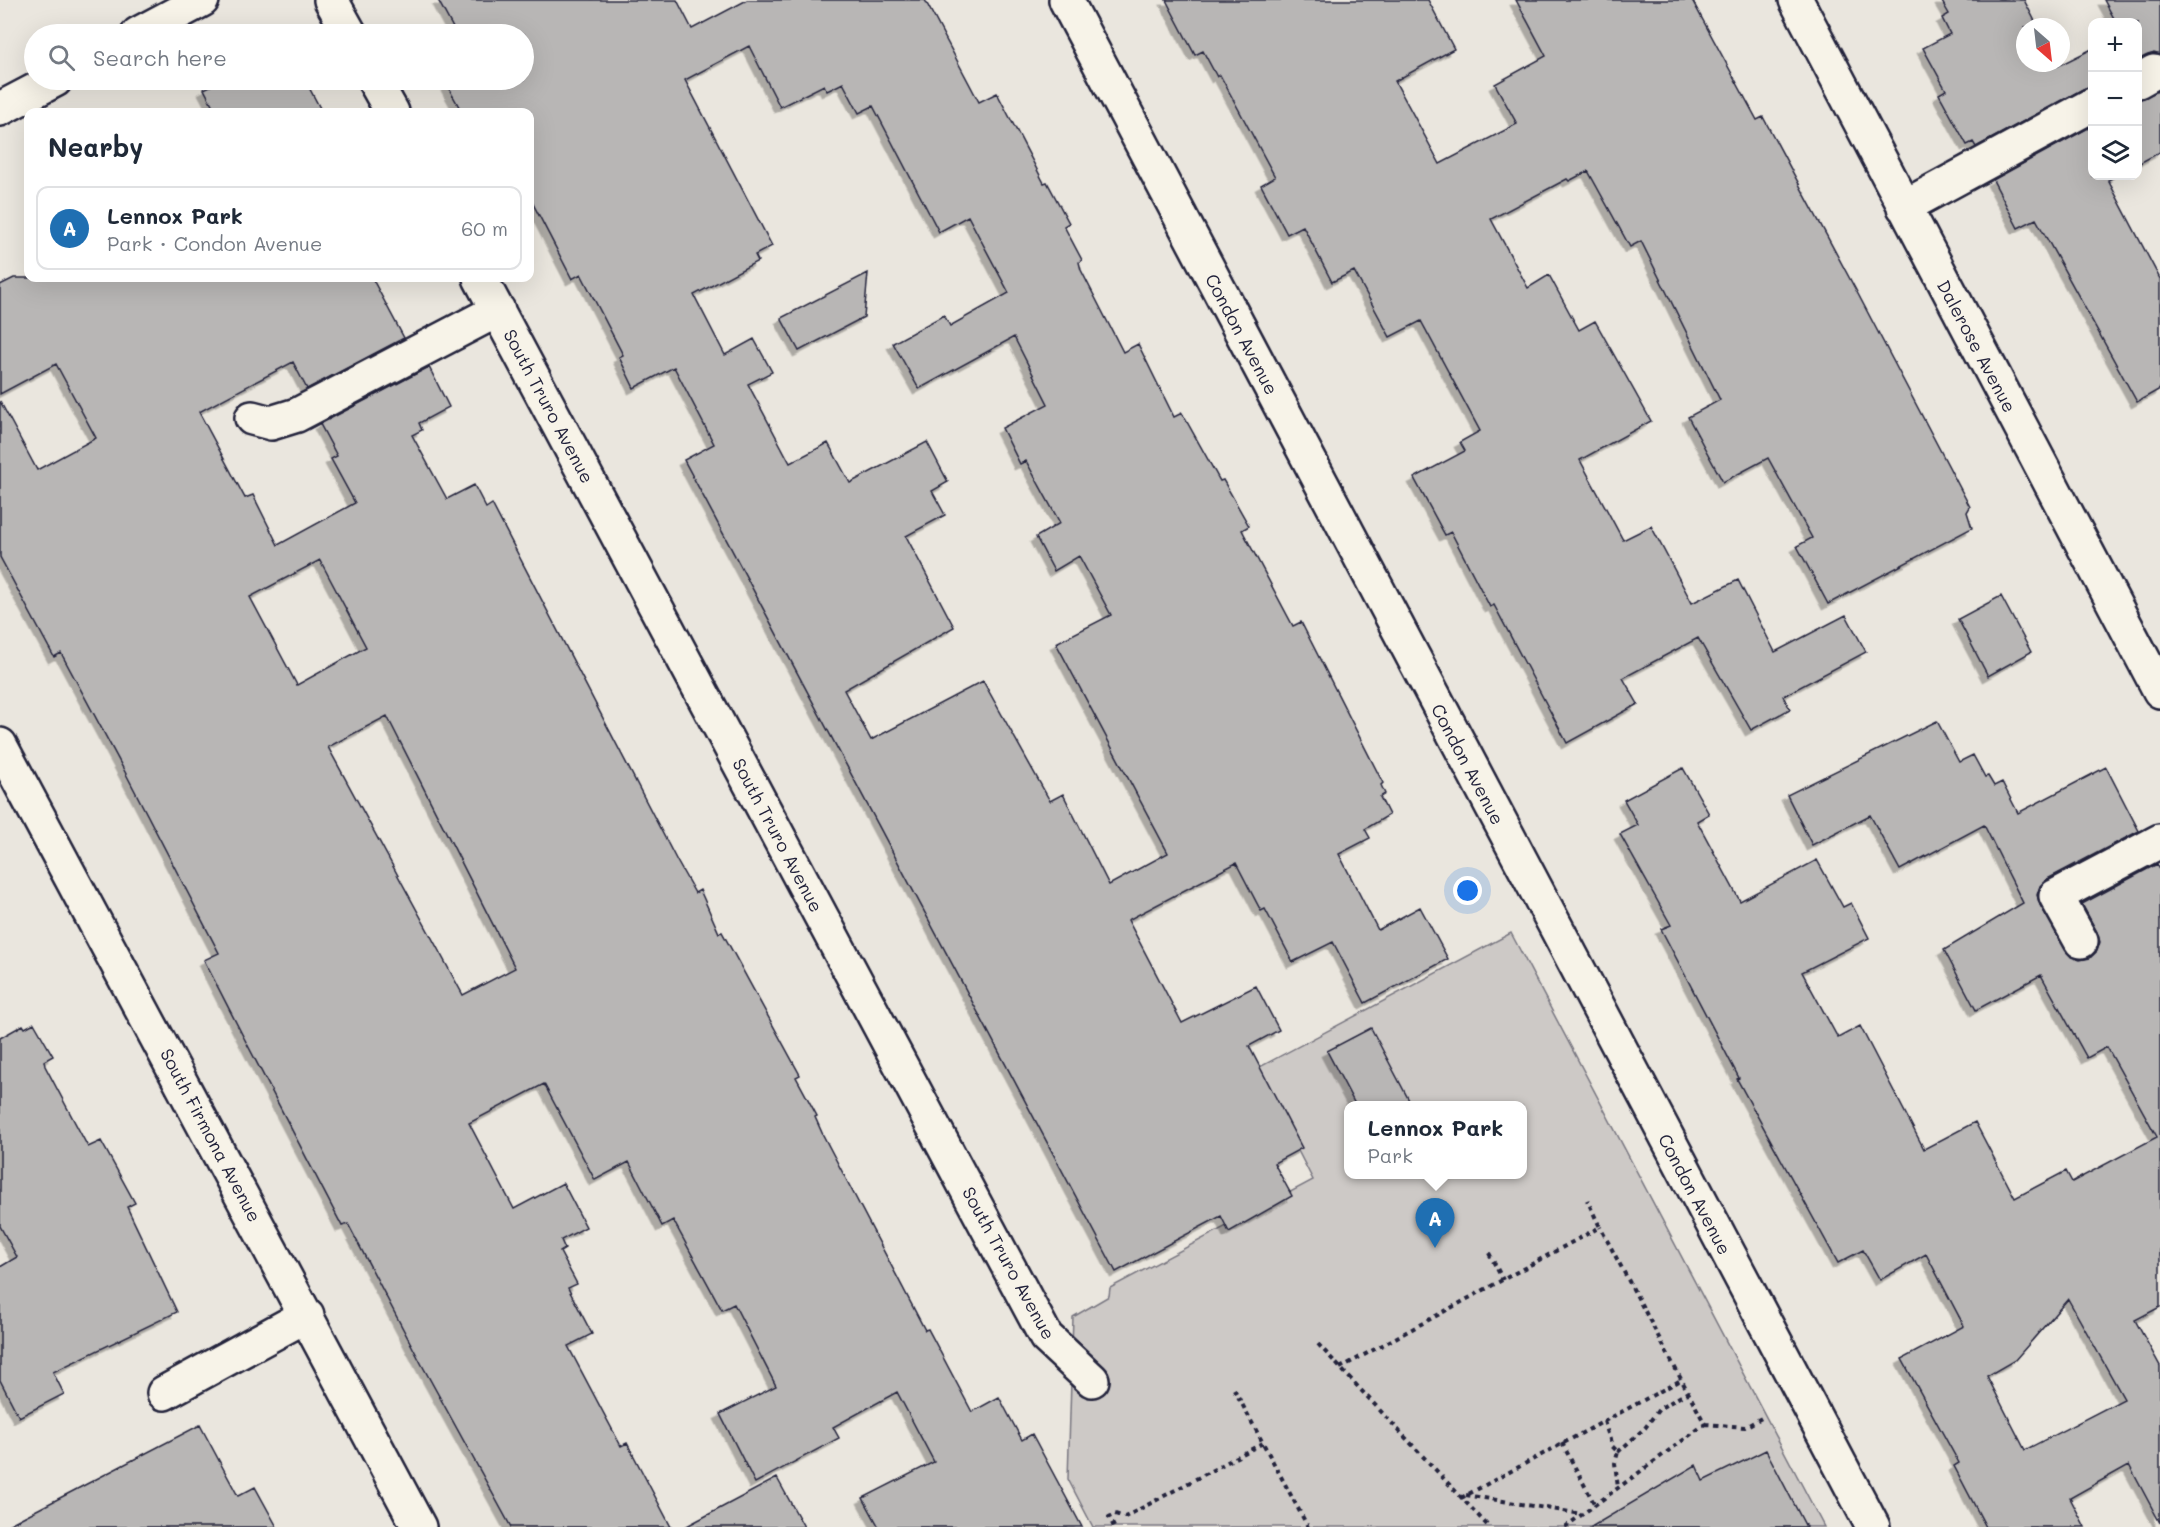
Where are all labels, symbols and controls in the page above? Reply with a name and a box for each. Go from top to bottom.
north arrow [2016,18,2070,72]
map controls [2088,18,2142,180]
button: + [2088,18,2142,72]
search box [24,24,534,90]
icon: search [45,41,78,74]
text: Search here [93,43,227,72]
button: − [2088,72,2142,126]
button: layers [2088,126,2142,180]
text: Nearby [48,130,143,164]
text: Lennox Park [107,201,243,230]
text: A [63,215,76,241]
text: 60 m [461,215,508,241]
text: Park · Condon Avenue [107,230,322,256]
street label: Condon Avenue [1200,269,1284,399]
street label: Dalerose Avenue [1932,276,2022,416]
street label: South Truro Avenue [498,325,600,487]
street label: Condon Avenue [1426,699,1510,829]
street label: South Truro Avenue [727,754,829,916]
your location [1453,876,1482,905]
street label: South Firmona Avenue [155,1044,267,1226]
popup [1344,1101,1527,1179]
text: Lennox Park [1368,1113,1503,1142]
street label: Condon Avenue [1653,1129,1737,1259]
text: Park [1368,1142,1413,1168]
street label: South Truro Avenue [957,1182,1061,1344]
pin: A [1416,1198,1454,1248]

